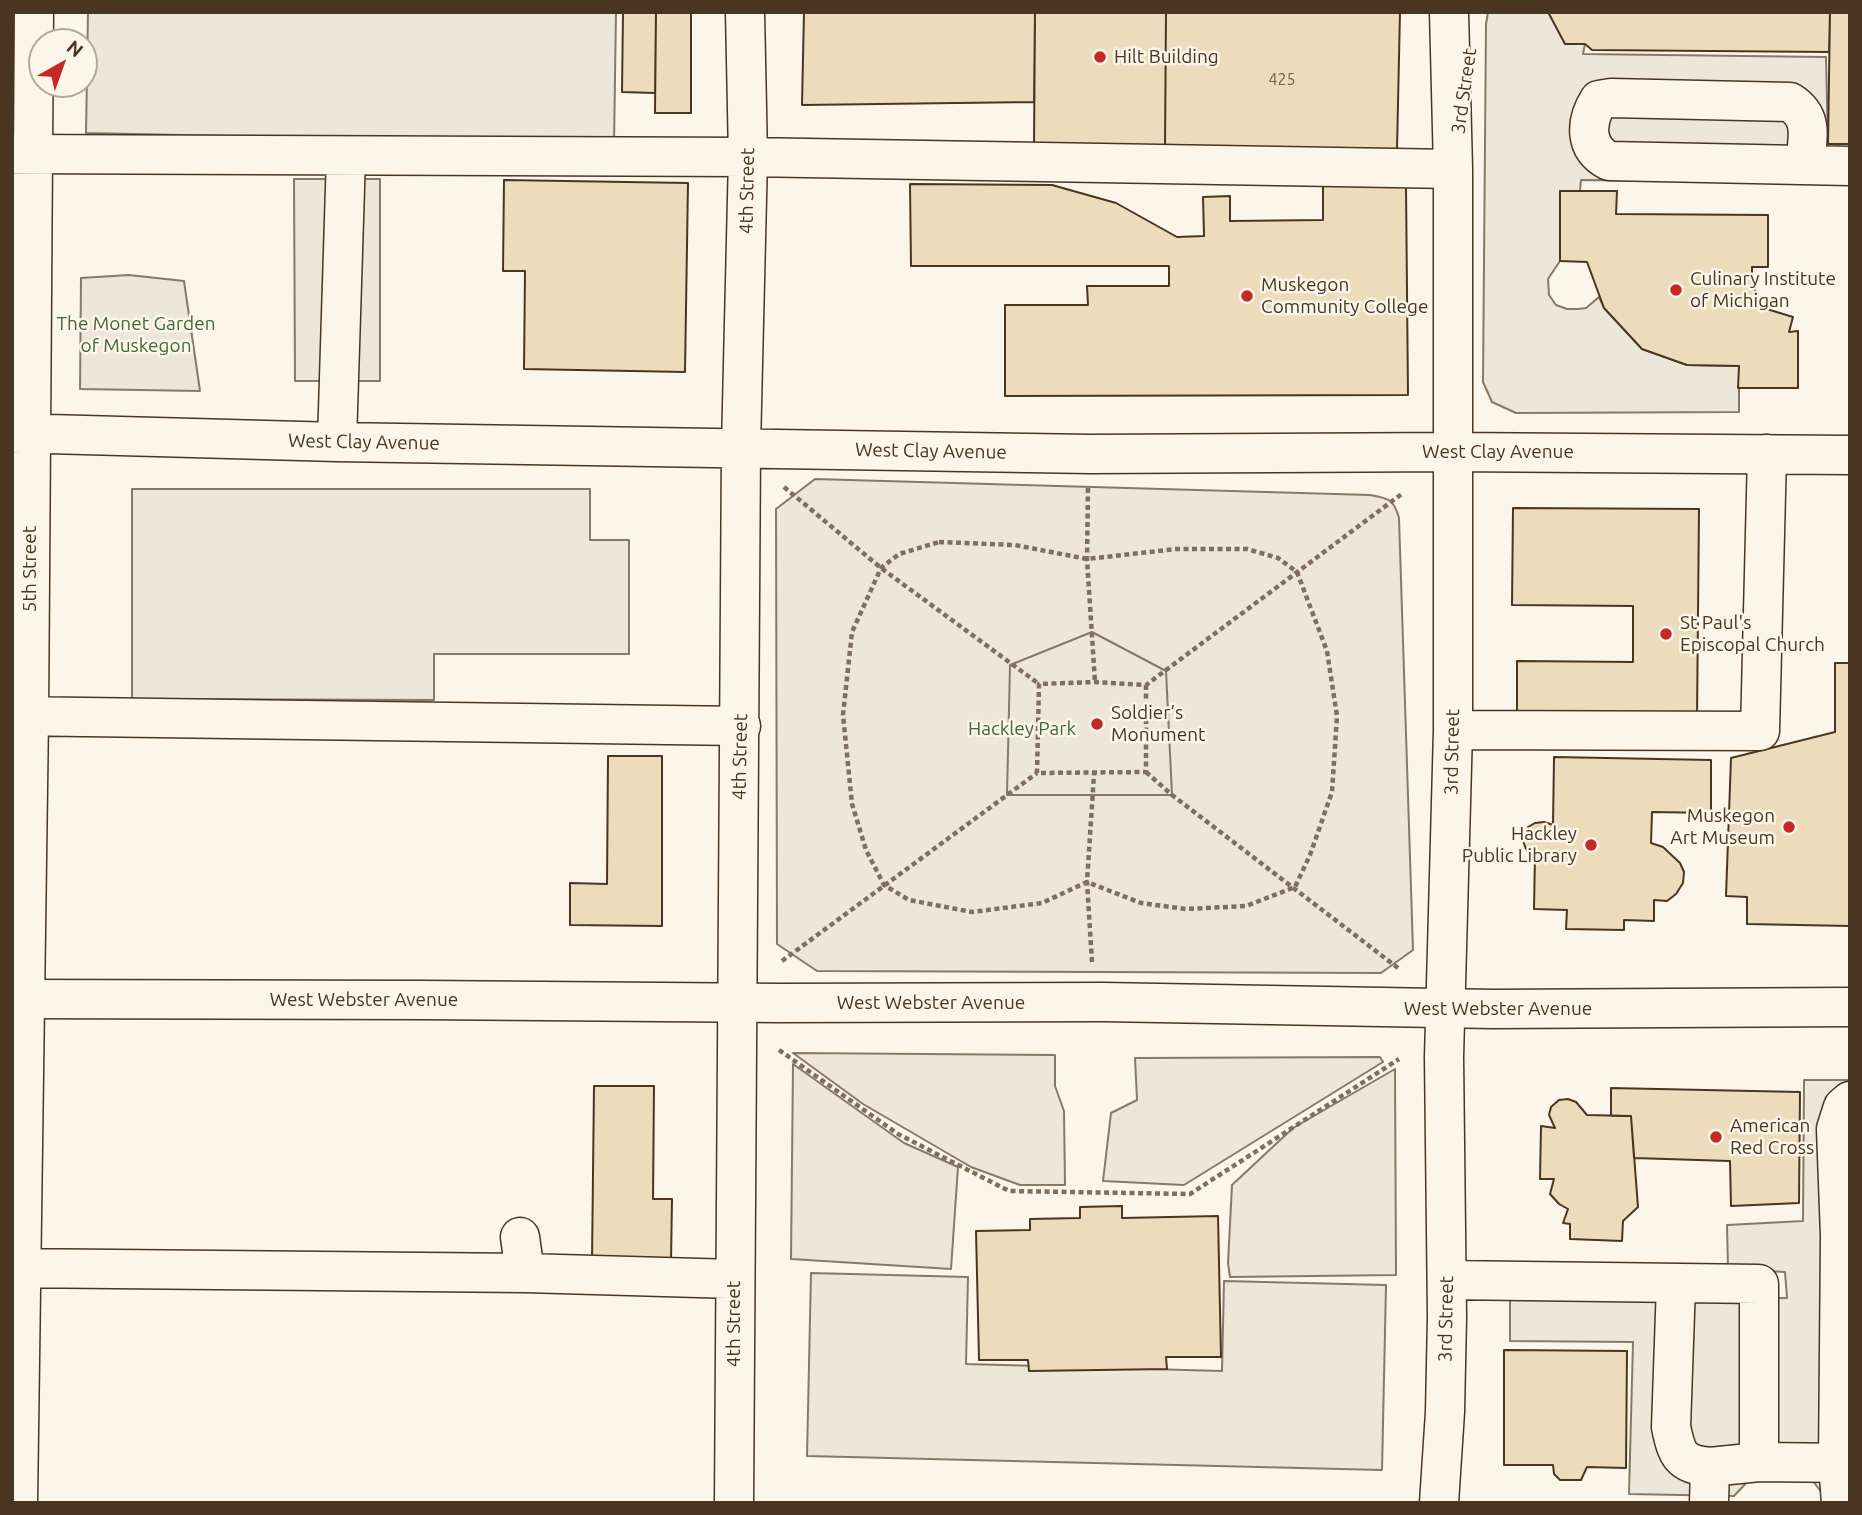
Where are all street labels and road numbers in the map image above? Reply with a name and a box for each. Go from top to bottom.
street label: 3rd Street [1447,47,1481,135]
street label: 4th Street [735,148,759,234]
street label: West Clay Avenue [288,429,440,455]
street label: West Clay Avenue [855,438,1007,464]
street label: West Clay Avenue [1422,441,1574,463]
street label: 5th Street [19,526,41,612]
street label: 3rd Street [1440,709,1464,795]
street label: 4th Street [728,714,752,800]
street label: West Webster Avenue [270,989,458,1011]
street label: West Webster Avenue [837,992,1025,1014]
street label: West Webster Avenue [1404,998,1592,1020]
street label: 3rd Street [1434,1276,1458,1362]
street label: 4th Street [723,1281,745,1367]

